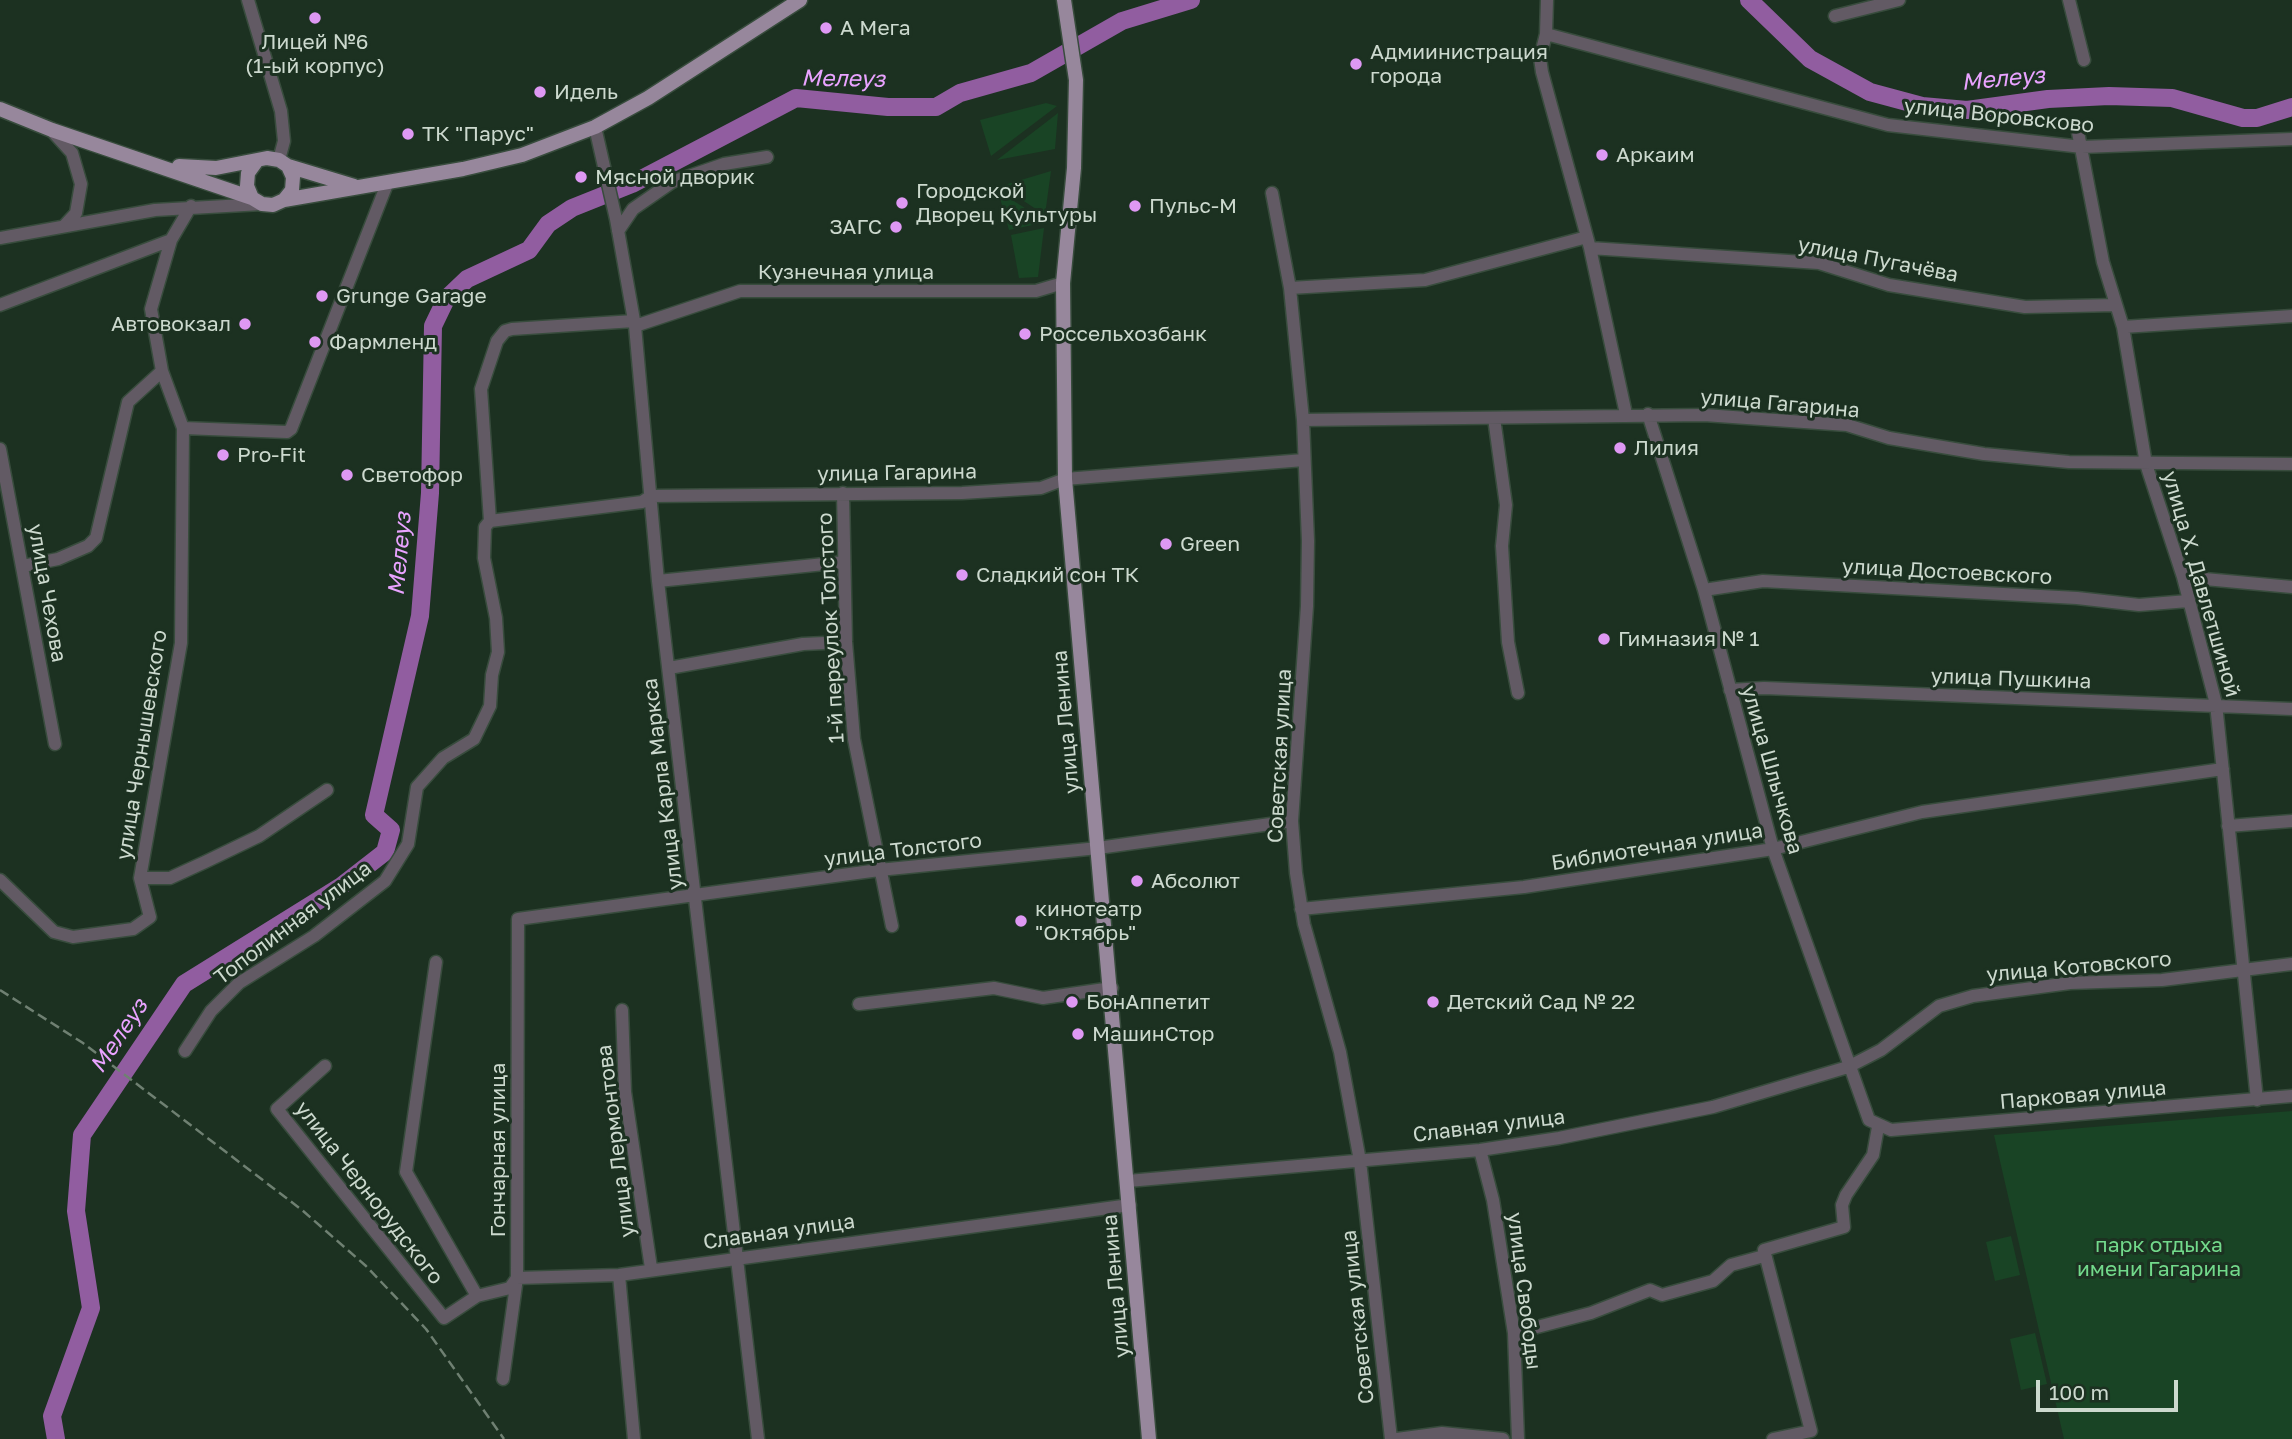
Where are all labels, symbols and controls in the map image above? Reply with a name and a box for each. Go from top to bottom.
marker: Лицей №6 (1-ый корпус) [307,10,323,26]
place label: А Мега [840,15,911,41]
marker: А Мега [818,20,834,36]
place label: Лицей №6 (1-ый корпус) [245,29,385,79]
place label: Адмиинистрация города [1370,39,1548,89]
marker: Адмиинистрация города [1348,56,1364,72]
water label: Мелеуз [1960,62,2046,96]
water label: Мелеуз [801,64,885,94]
place label: Идель [554,79,618,105]
marker: Идель [532,84,548,100]
street label: улица Воровсково [1903,93,2095,139]
place label: ТК "Парус" [422,121,534,147]
marker: ТК "Парус" [400,126,416,142]
place label: Аркаим [1616,142,1695,168]
marker: Аркаим [1594,147,1610,163]
place label: Мясной дворик [595,164,755,190]
marker: Мясной дворик [573,169,589,185]
place label: Городской Дворец Культуры [916,178,1097,228]
place label: Пульс-М [1149,193,1237,219]
marker: Городской Дворец Культуры [894,195,910,211]
marker: Пульс-М [1127,198,1143,214]
place label: ЗАГС [829,214,882,240]
marker: ЗАГС [888,219,904,235]
street label: улица Пугачёва [1796,232,1960,288]
street label: Кузнечная улица [758,259,934,285]
place label: Grunge Garage [336,283,487,309]
marker: Grunge Garage [314,288,330,304]
place label: Автовокзал [111,311,231,337]
marker: Автовокзал [237,316,253,332]
place label: Россельхозбанк [1039,321,1207,347]
marker: Россельхозбанк [1017,326,1033,342]
place label: Фармленд [329,329,437,355]
marker: Фармленд [307,334,323,350]
street label: улица Гагарина [1699,384,1861,424]
place label: Лилия [1634,435,1699,461]
marker: Лилия [1612,440,1628,456]
place label: Pro-Fit [237,442,306,468]
marker: Pro-Fit [215,447,231,463]
street label: улица Гагарина [817,459,977,487]
place label: Светофор [361,462,463,488]
marker: Светофор [339,467,355,483]
street label: улица Х. Давлетшиной [2157,468,2245,700]
water label: Мелеуз [383,511,417,597]
street label: 1-й переулок Толстого [812,512,850,744]
street label: улица Чехова [22,522,72,664]
place label: Green [1180,531,1240,557]
marker: Green [1158,536,1174,552]
street label: улица Достоевского [1841,554,2053,590]
place label: Сладкий сон ТК [976,562,1139,588]
marker: Сладкий сон ТК [954,567,970,583]
place label: Гимназия № 1 [1618,626,1760,652]
street label: улица Чернышевского [111,628,173,862]
marker: Гимназия № 1 [1596,631,1612,647]
street label: улица Ленина [1047,649,1085,795]
street label: улица Пушкина [1930,664,2092,694]
street label: Советская улица [1263,668,1297,844]
street label: улица Карла Маркса [638,677,688,891]
street label: улица Шлычкова [1736,683,1808,857]
street label: Библиотечная улица [1549,818,1765,876]
street label: улица Толстого [823,828,983,872]
street label: Тополинная улица [210,856,376,990]
place label: Абсолют [1151,868,1240,894]
marker: Абсолют [1129,873,1145,889]
place label: кинотеатр "Октябрь" [1035,896,1142,946]
marker: кинотеатр "Октябрь" [1013,913,1029,929]
street label: улица Котовского [1985,946,2173,988]
place label: БонАппетит [1086,989,1210,1015]
place label: Детский Сад № 22 [1447,989,1635,1015]
water label: Мелеуз [84,994,154,1078]
marker: БонАппетит [1064,994,1080,1010]
marker: Детский Сад № 22 [1425,994,1441,1010]
place label: МашинСтор [1092,1021,1214,1047]
marker: МашинСтор [1070,1026,1086,1042]
street label: улица Лермонтова [592,1043,640,1239]
street label: Гончарная улица [485,1063,511,1237]
street label: Парковая улица [1999,1075,2167,1115]
street label: улица Чернорудского [290,1096,448,1290]
street label: Славная улица [1411,1104,1567,1148]
street label: Славная улица [701,1209,857,1255]
street label: улица Свободы [1502,1211,1546,1371]
street label: улица Ленина [1097,1213,1135,1359]
street label: Советская улица [1336,1229,1380,1405]
park label: парк отдыха имени Гагарина [2077,1232,2241,1282]
scale bar [2040,1366,2182,1410]
text: 100 m [2049,1379,2109,1405]

